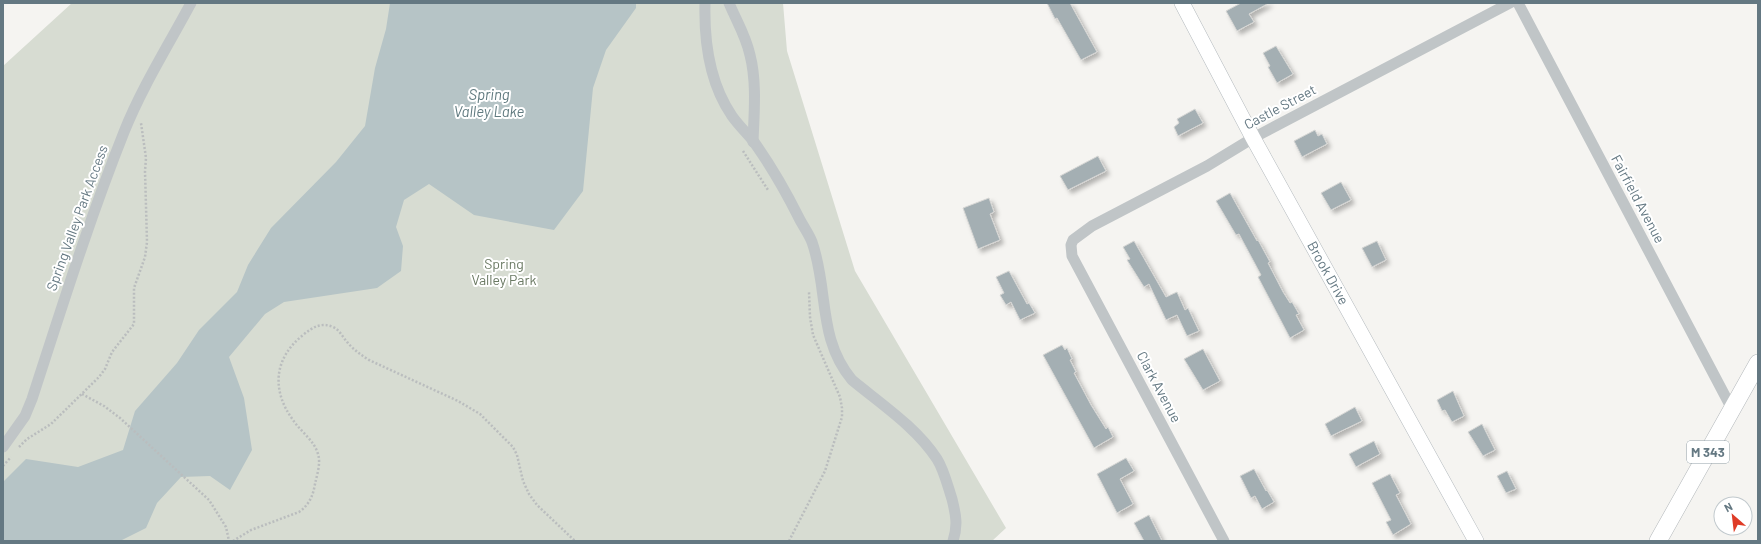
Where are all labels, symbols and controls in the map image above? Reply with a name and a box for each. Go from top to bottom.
street label: Castle Street [1241,80,1319,133]
water label: Spring Valley Lake [454,85,525,120]
street label: Spring Valley Park Access [42,142,111,293]
street label: Fairfield Avenue [1608,152,1669,246]
street label: Brook Drive [1304,238,1353,308]
park label: Spring Valley Park [471,255,537,288]
street label: Clark Avenue [1134,348,1185,425]
road number: M 343 [1687,441,1729,463]
north arrow [1713,496,1753,536]
text: N [1722,499,1734,514]

